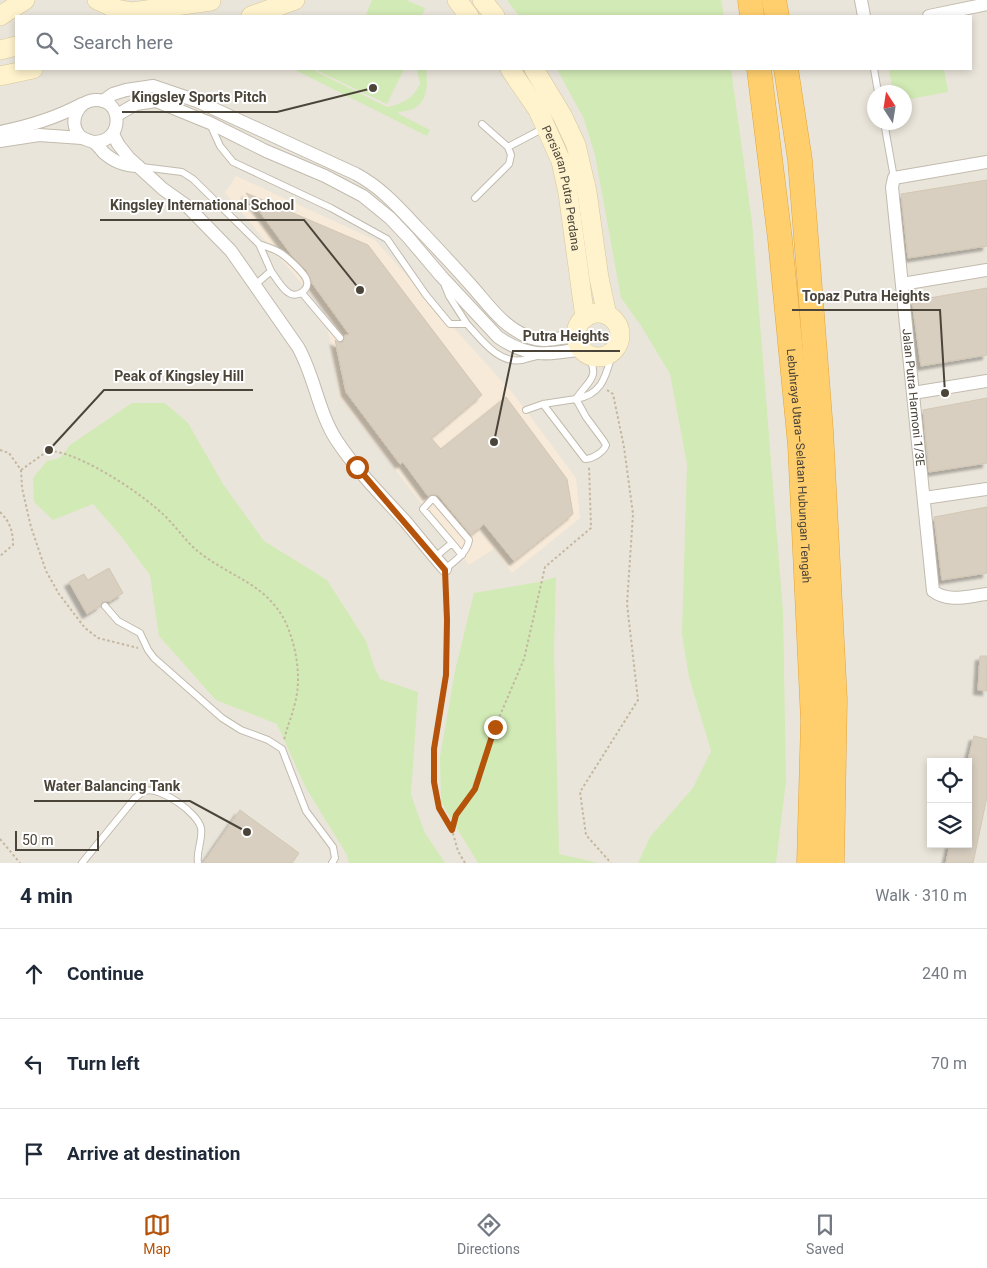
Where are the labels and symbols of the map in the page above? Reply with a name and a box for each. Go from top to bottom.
callout: Kingsley Sports Pitch [122,83,277,112]
north arrow [867,85,912,130]
text: Kingsley Sports Pitch [131,89,267,105]
street label: Persiaran Putra Perdana [539,123,583,252]
callout: Kingsley International School [100,191,304,220]
text: Kingsley International School [110,197,294,213]
callout: Topaz Putra Heights [792,281,940,310]
text: Topaz Putra Heights [802,288,930,304]
callout: Putra Heights [513,322,620,351]
text: Putra Heights [523,328,609,344]
street label: Jalan Putra Harmoni 1/3E [899,328,927,467]
street label: Lebuhraya Utara–Selatan Hubungan Tengah [784,348,813,583]
callout: Peak of Kingsley Hill [104,361,253,390]
text: Peak of Kingsley Hill [114,368,244,384]
route start [346,456,369,479]
route end [484,716,507,739]
callout: Water Balancing Tank [34,772,190,801]
text: Water Balancing Tank [44,778,181,794]
scale bar [15,828,99,851]

